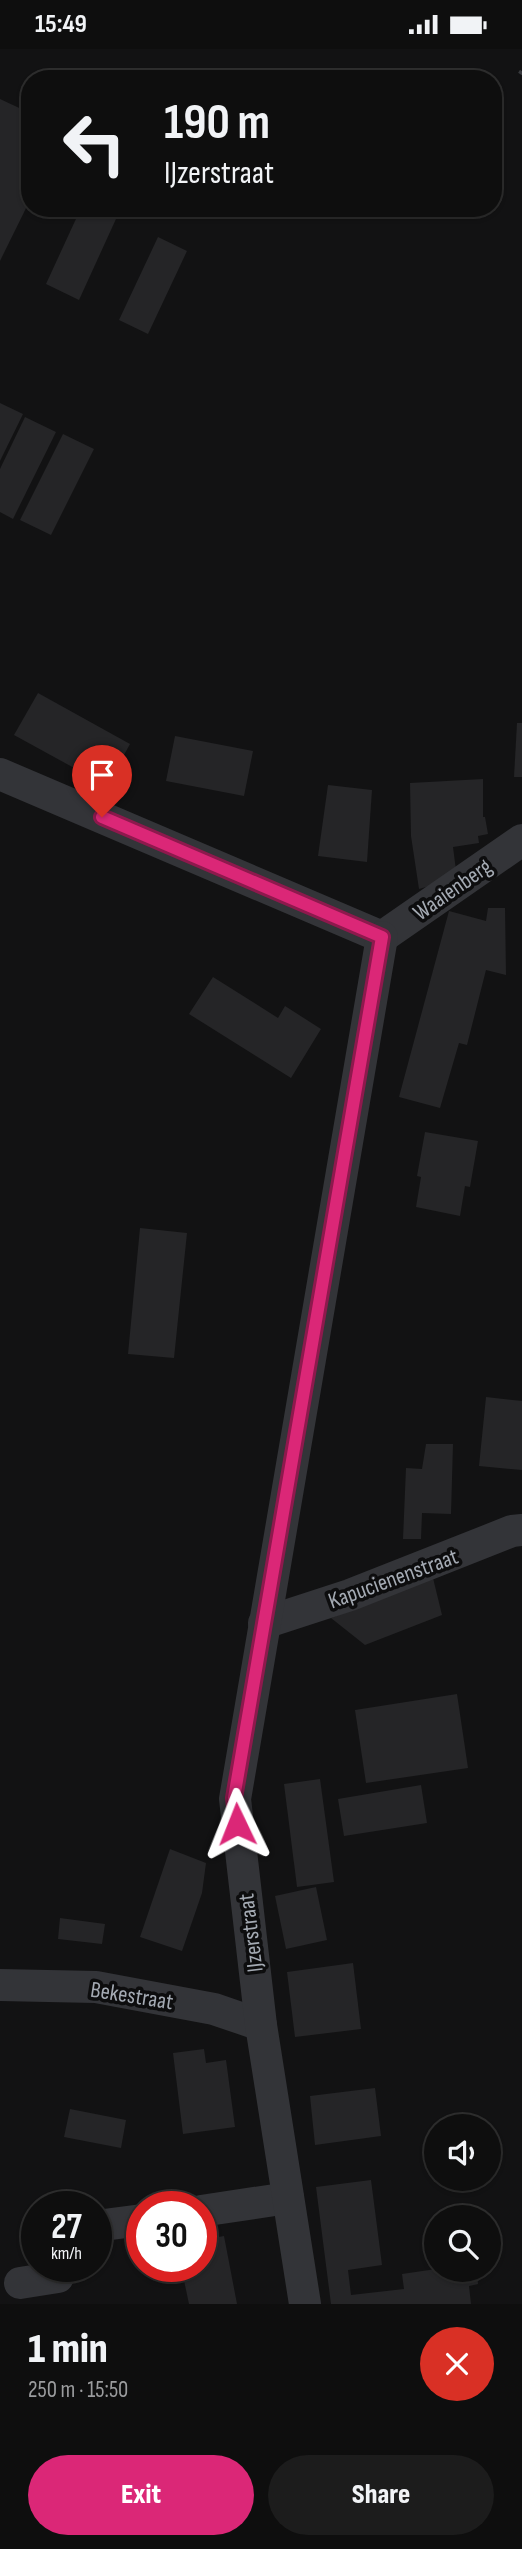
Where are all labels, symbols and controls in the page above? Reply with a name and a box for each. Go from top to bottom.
text: 15:49 [35,9,87,40]
text: 190 m [164,94,270,153]
icon: left [49,98,140,189]
text: IJzerstraat [164,154,274,193]
pin [72,745,132,817]
icon: arrive [83,756,121,794]
street label: Waaienberg [408,853,497,927]
street label: Kapucienenstraat [325,1542,462,1615]
position arrow [200,1787,274,1861]
street label: IJzerstraat [232,1892,270,1974]
street label: Bekestraat [88,1976,175,2016]
map controls [424,2114,501,2282]
button: sound [424,2114,501,2191]
speed limit sign: 30 [126,2191,217,2282]
button: search [424,2205,501,2282]
text: 27 [51,2206,82,2249]
text: km/h [51,2243,82,2264]
text: 1 min [28,2324,108,2375]
button: close [420,2327,494,2401]
text: 250 m · 15:50 [28,2376,128,2404]
button: Exit [28,2455,254,2535]
button: Share [268,2455,494,2535]

